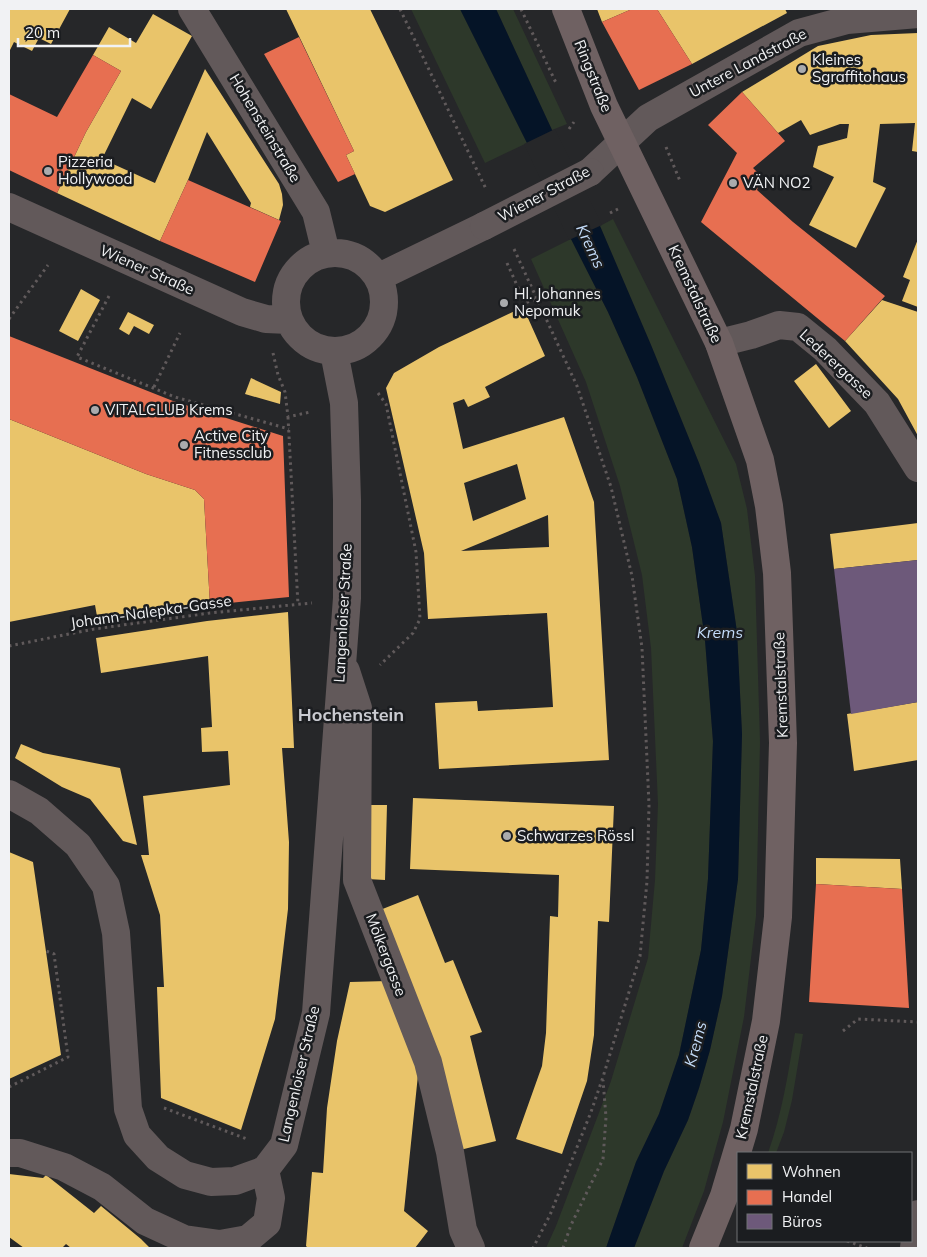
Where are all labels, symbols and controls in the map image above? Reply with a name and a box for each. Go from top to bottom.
scale bar [18,15,130,47]
text: 20 m [25,23,60,42]
street label: Untere Landstraße [686,24,810,101]
street label: Ringstraße [570,37,617,115]
place label: Kleines Sgraffitohaus [812,50,906,86]
marker: Kleines Sgraffitohaus [796,63,808,75]
street label: Hohensteinstraße [225,70,305,186]
place label: Pizzeria Hollywood [58,152,132,188]
street label: Wiener Straße [495,161,593,226]
marker: Pizzeria Hollywood [42,165,54,177]
place label: VÄN NO2 [743,173,811,192]
marker: VÄN NO2 [727,177,739,189]
water label: Krems [572,221,610,271]
street label: Wiener Straße [97,240,197,299]
street label: Kremstalstraße [664,242,726,346]
place label: Hl. Johannes Nepomuk [514,284,601,320]
marker: Hl. Johannes Nepomuk [498,297,510,309]
street label: Lederergasse [796,325,877,402]
place label: VITALCLUB Krems [105,400,233,419]
marker: VITALCLUB Krems [89,404,101,416]
place label: Active City Fitnessclub [194,426,272,462]
marker: Active City Fitnessclub [178,439,190,451]
street label: Langenloiser Straße [329,543,356,683]
street label: Johann-Nalepka-Gasse [69,591,233,632]
water label: Krems [697,622,743,642]
street label: Kremstalstraße [769,632,792,738]
district label: Hochenstein [298,703,404,726]
place label: Schwarzes Rössl [517,826,634,845]
marker: Schwarzes Rössl [501,830,513,842]
street label: Mölkergasse [362,911,411,999]
street label: Langenloiser Straße [274,1004,323,1144]
water label: Krems [679,1019,711,1069]
street label: Kremstalstraße [731,1033,772,1141]
legend [737,1152,912,1242]
text: Wohnen [782,1162,841,1181]
text: Handel [782,1187,832,1206]
text: Büros [782,1212,822,1231]

